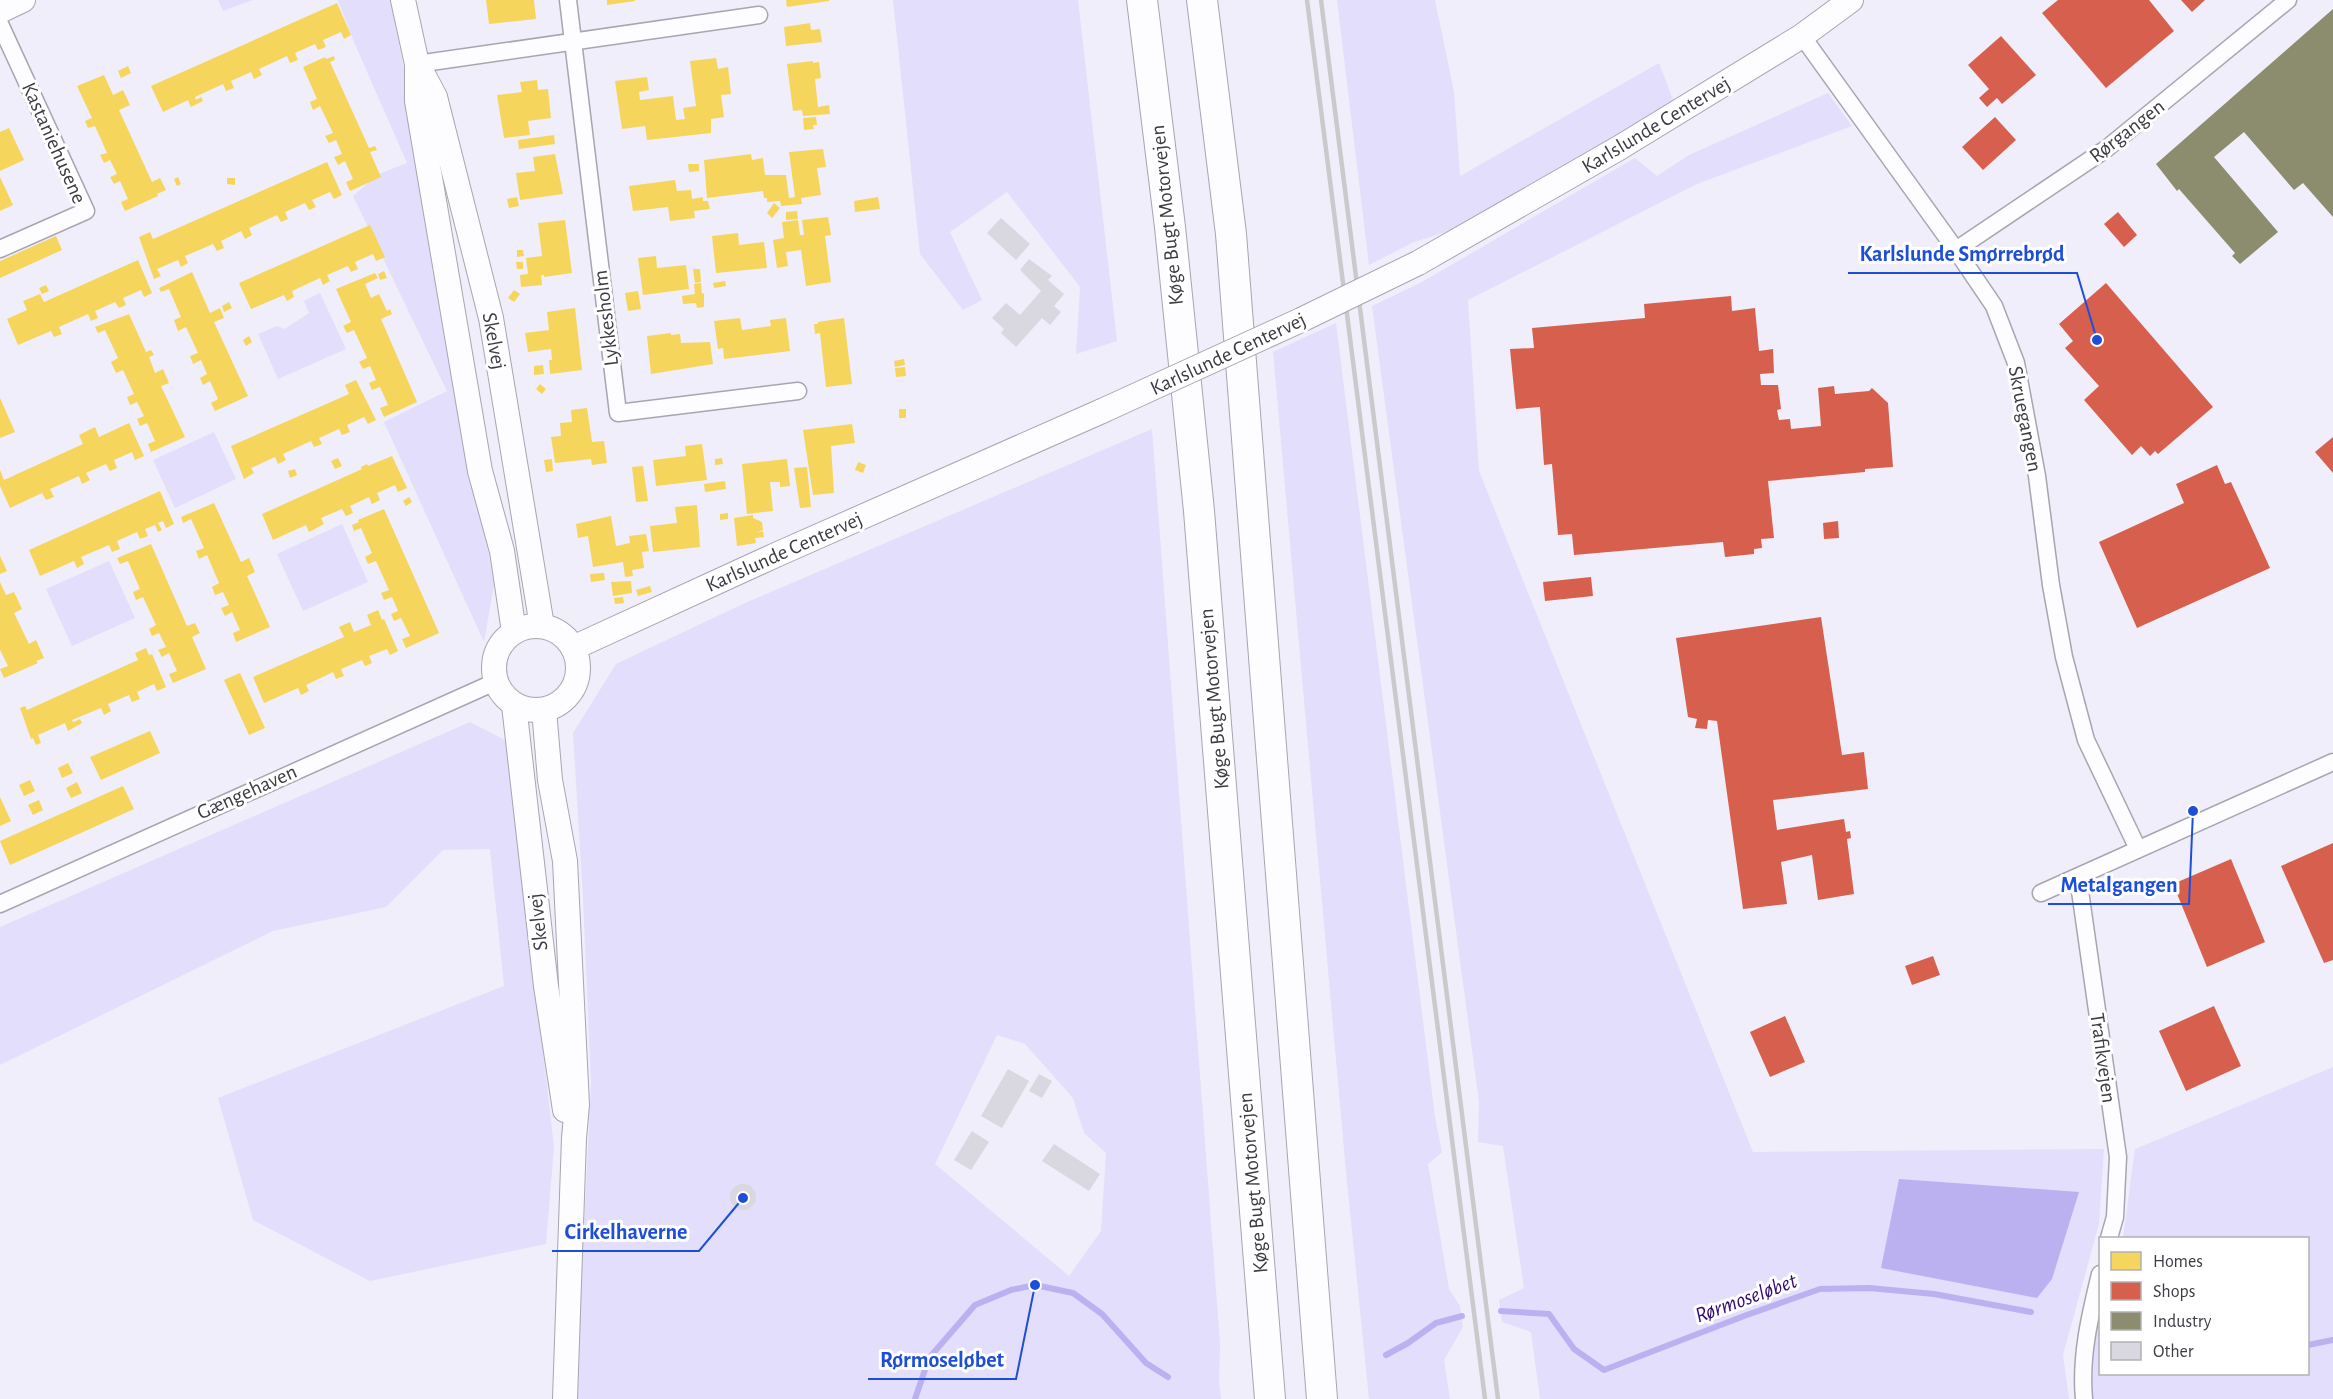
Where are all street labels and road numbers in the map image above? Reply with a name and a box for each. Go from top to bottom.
street label: Karlslunde Centervej [1578,72,1734,178]
street label: Kastaniehusene [18,79,90,207]
street label: Rørgangen [2086,95,2168,167]
street label: Køge Bugt Motorvejen [1147,124,1187,306]
street label: Lykkesholm [590,269,622,367]
street label: Karlslunde Centervej [1147,309,1309,399]
street label: Skelvej [479,311,509,371]
street label: Skruegangen [2004,364,2046,474]
street label: Karlslunde Centervej [703,508,865,596]
street label: Køge Bugt Motorvejen [1196,608,1232,790]
street label: Gængehaven [194,761,300,823]
street label: Skelvej [525,892,551,952]
street label: Trafikvejen [2086,1012,2120,1104]
street label: Køge Bugt Motorvejen [1235,1092,1271,1274]

